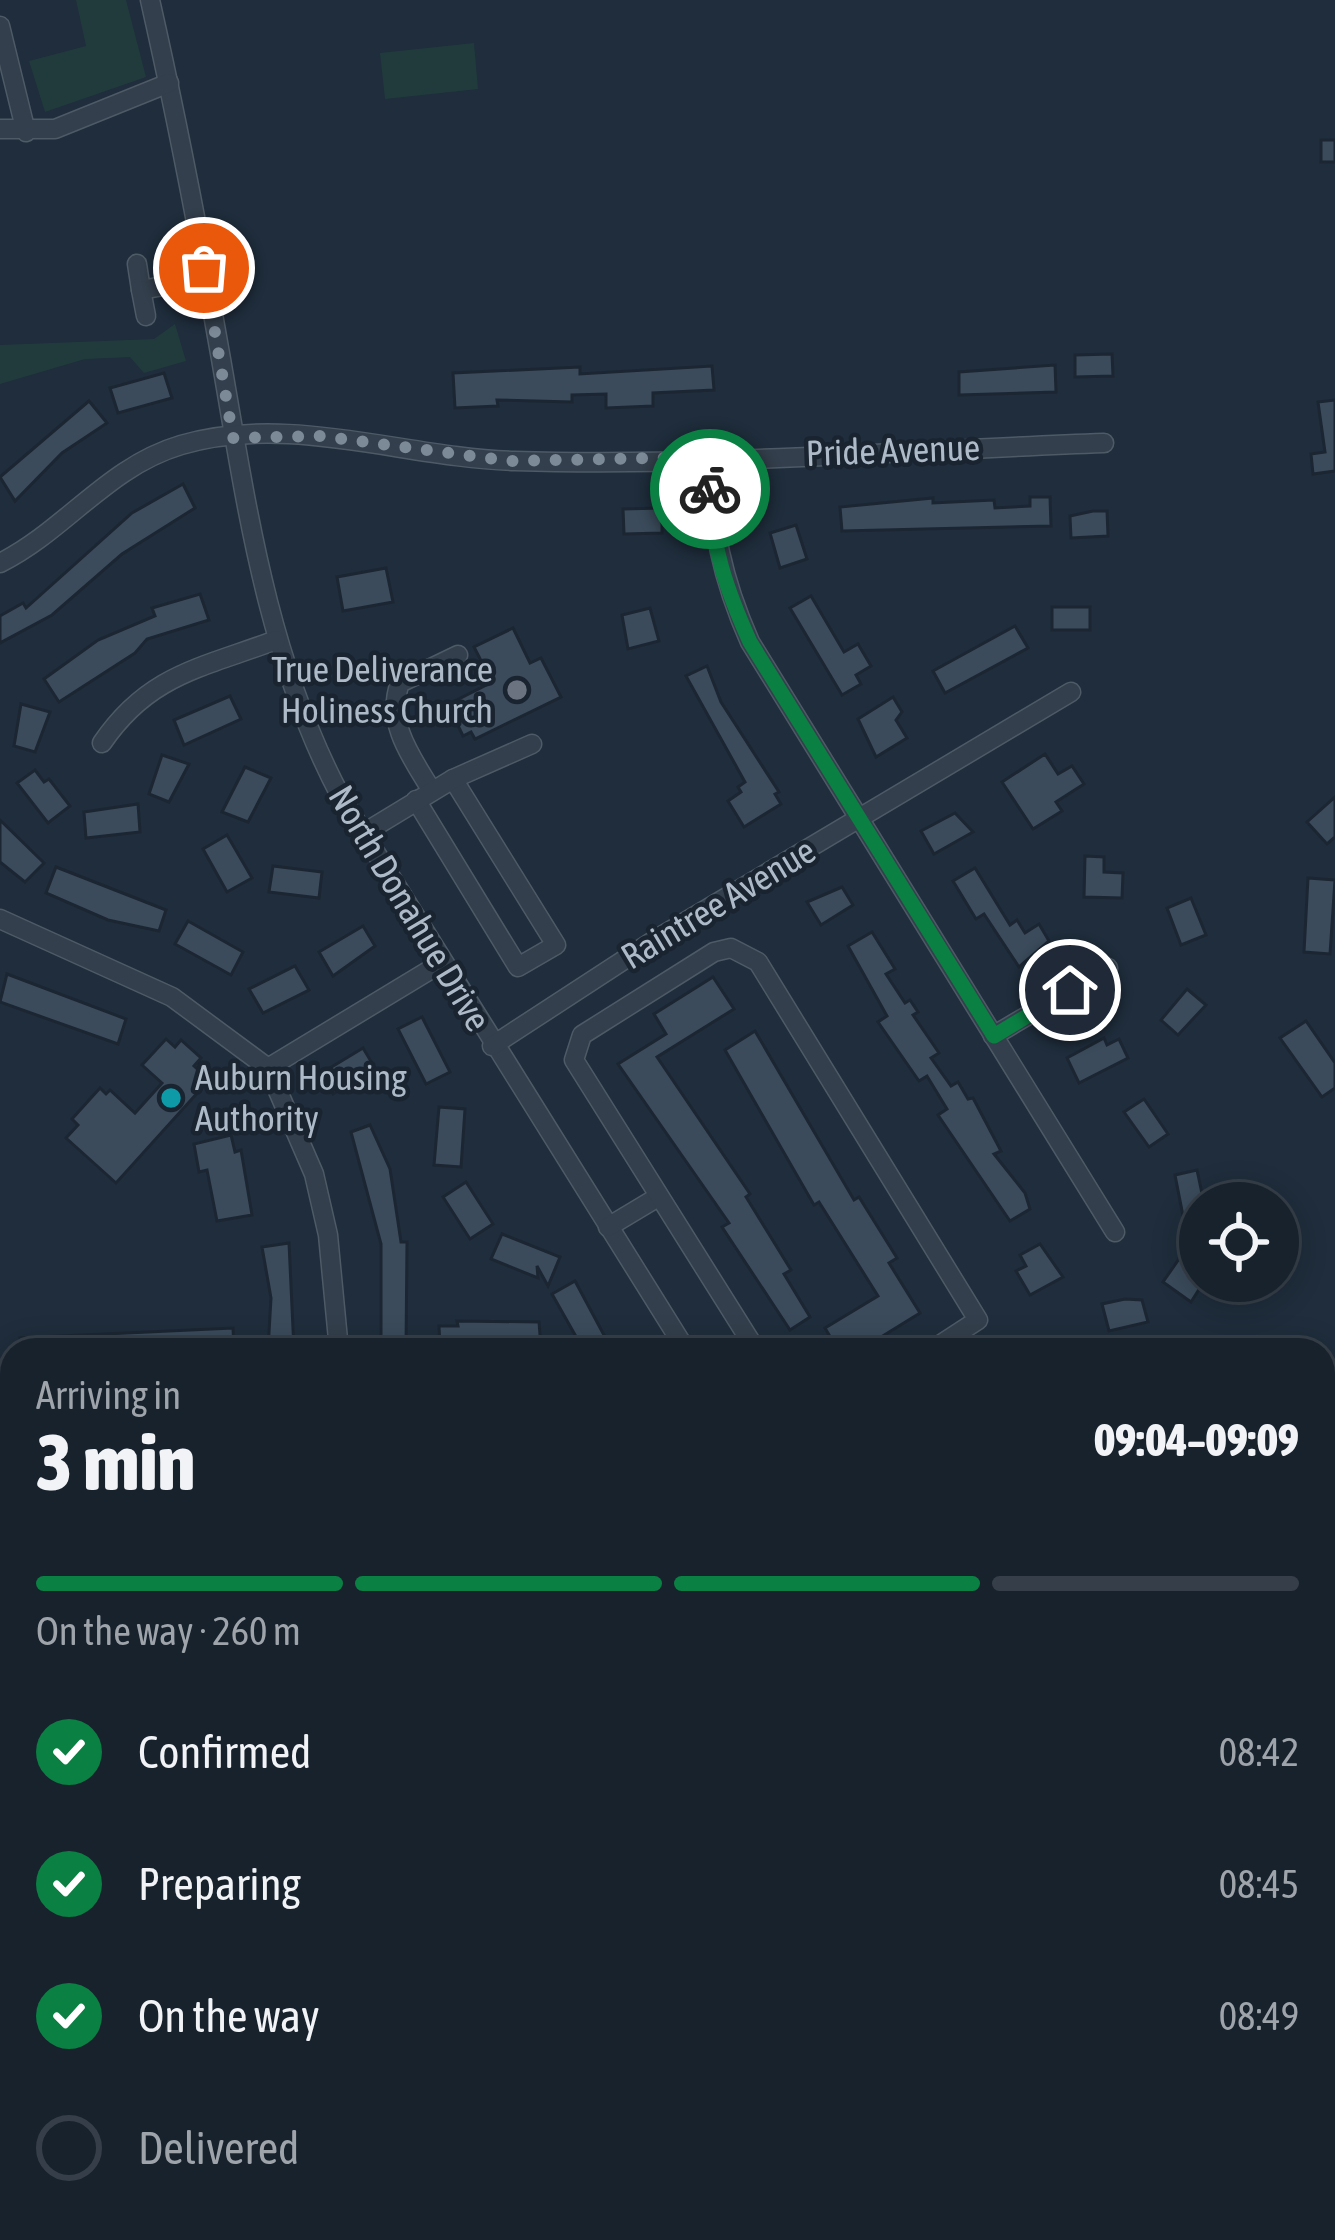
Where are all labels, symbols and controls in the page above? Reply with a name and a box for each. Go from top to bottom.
pin [153,217,255,319]
icon: bag [171,235,237,301]
street label: Pride Avenue [805,426,981,474]
courier [650,429,770,549]
icon: bike [677,456,743,522]
place label: True Deliverance Holiness Church [271,648,493,731]
marker: True Deliverance Holiness Church [504,677,530,703]
street label: North Donahue Drive [320,778,500,1038]
street label: Raintree Avenue [614,829,822,977]
pin [1019,939,1121,1041]
icon: home [1037,957,1103,1023]
place label: Auburn Housing Authority [195,1056,407,1139]
marker: Auburn Housing Authority [158,1085,184,1111]
map controls [1179,1182,1299,1302]
button: locate [1179,1182,1299,1302]
text: Arriving in [36,1373,181,1417]
text: 09:04–09:09 [1094,1414,1299,1466]
text: 3 min [36,1417,195,1507]
text: On the way · 260 m [36,1609,301,1653]
icon: check [36,1719,102,1785]
text: Confirmed [138,1726,311,1778]
text: 08:42 [1219,1730,1299,1774]
icon: check [36,1851,102,1917]
text: Preparing [138,1858,301,1910]
text: 08:45 [1219,1862,1299,1906]
icon: check [36,1983,102,2049]
text: On the way [138,1990,320,2042]
text: 08:49 [1219,1994,1299,2038]
text: Delivered [138,2122,299,2174]

